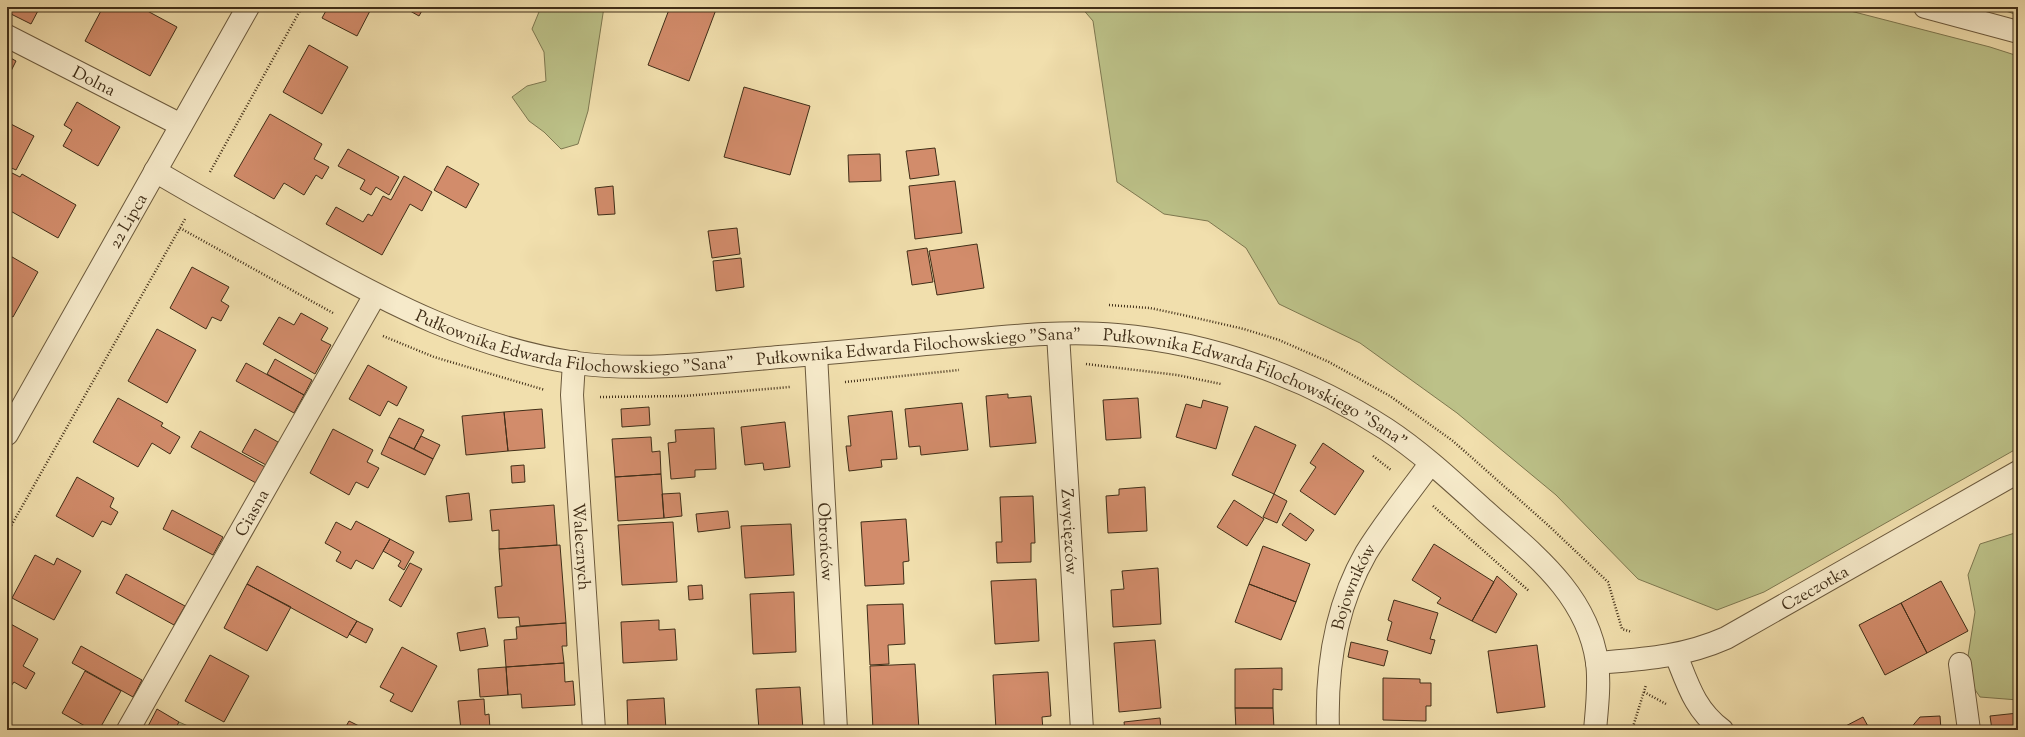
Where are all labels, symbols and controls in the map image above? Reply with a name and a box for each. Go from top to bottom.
street label: Dolna [68,61,119,103]
street label: 22 Lipca [104,190,154,253]
street label: Pułkownika Edwarda Filochowskiego "Sana" [411,305,735,381]
street label: Pułkownika Edwarda Filochowskiego "Sana" [755,323,1081,373]
street label: Pułkownika Edwarda Filochowskiego "Sana" [1102,324,1411,454]
street label: Ciasna [230,485,276,542]
street label: Zwycięzców [1053,488,1083,576]
street label: Walecznych [565,502,595,591]
street label: Obrońców [810,502,838,582]
street label: Bojowników [1327,539,1383,633]
street label: Czeczotka [1777,561,1854,618]

